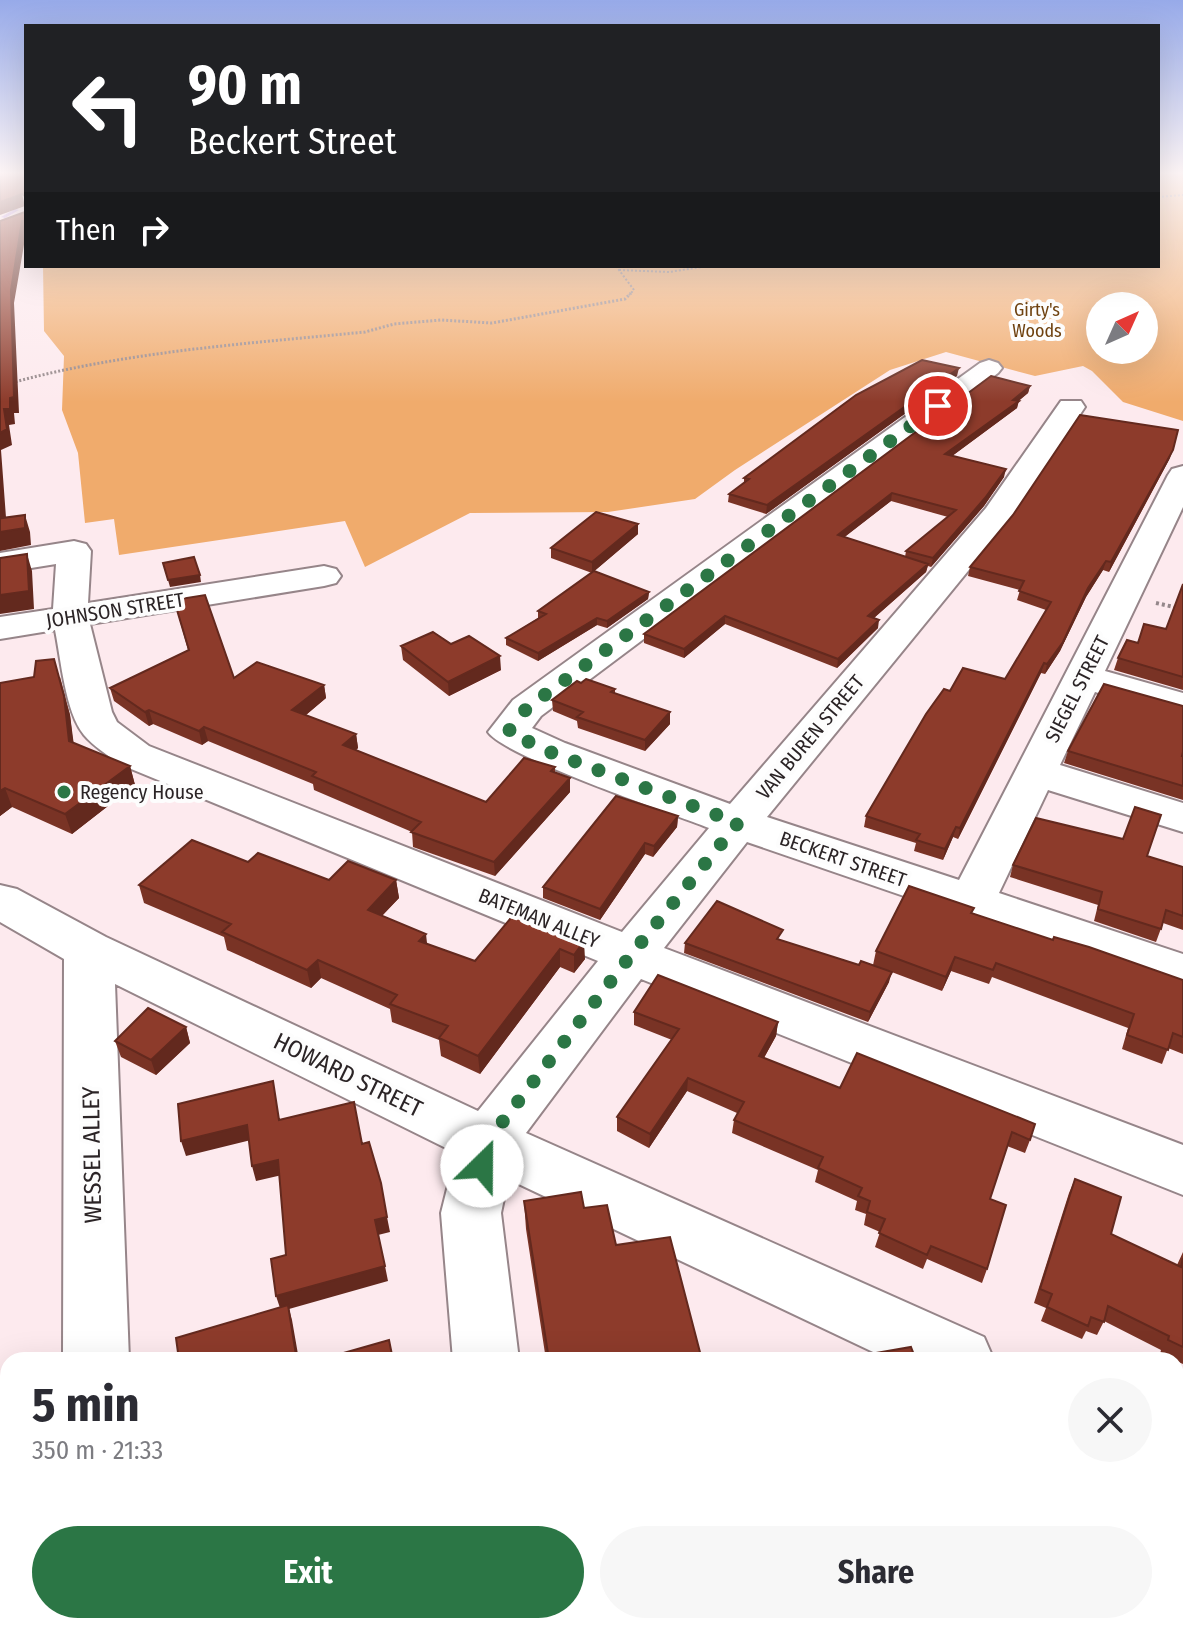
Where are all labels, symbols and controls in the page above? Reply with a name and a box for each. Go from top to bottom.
text: 90 m [188,52,302,119]
icon: left [56,56,160,160]
text: Beckert Street [188,120,396,164]
icon: right [132,208,176,252]
text: Then [56,212,116,248]
north arrow [1086,292,1158,364]
map controls [1086,292,1158,364]
park label: Girty's Woods [1012,299,1062,342]
pin [904,372,972,440]
icon: arrive [916,384,960,428]
street label: JOHNSON STREET [44,587,186,633]
street label: SIEGEL STREET [1040,631,1114,746]
street label: VAN BUREN STREET [751,669,869,804]
place label: Regency House [80,780,204,804]
marker: Regency House [55,783,73,801]
street label: BECKERT STREET [777,826,910,892]
street label: BATEMAN ALLEY [475,883,603,953]
street label: HOWARD STREET [269,1027,427,1123]
street label: WESSEL ALLEY [77,1086,107,1224]
position arrow [440,1124,524,1208]
text: 5 min [32,1376,140,1434]
button: close [1068,1378,1152,1462]
text: 350 m · 21:33 [32,1435,163,1466]
button: Exit [32,1526,584,1618]
button: Share [600,1526,1152,1618]

